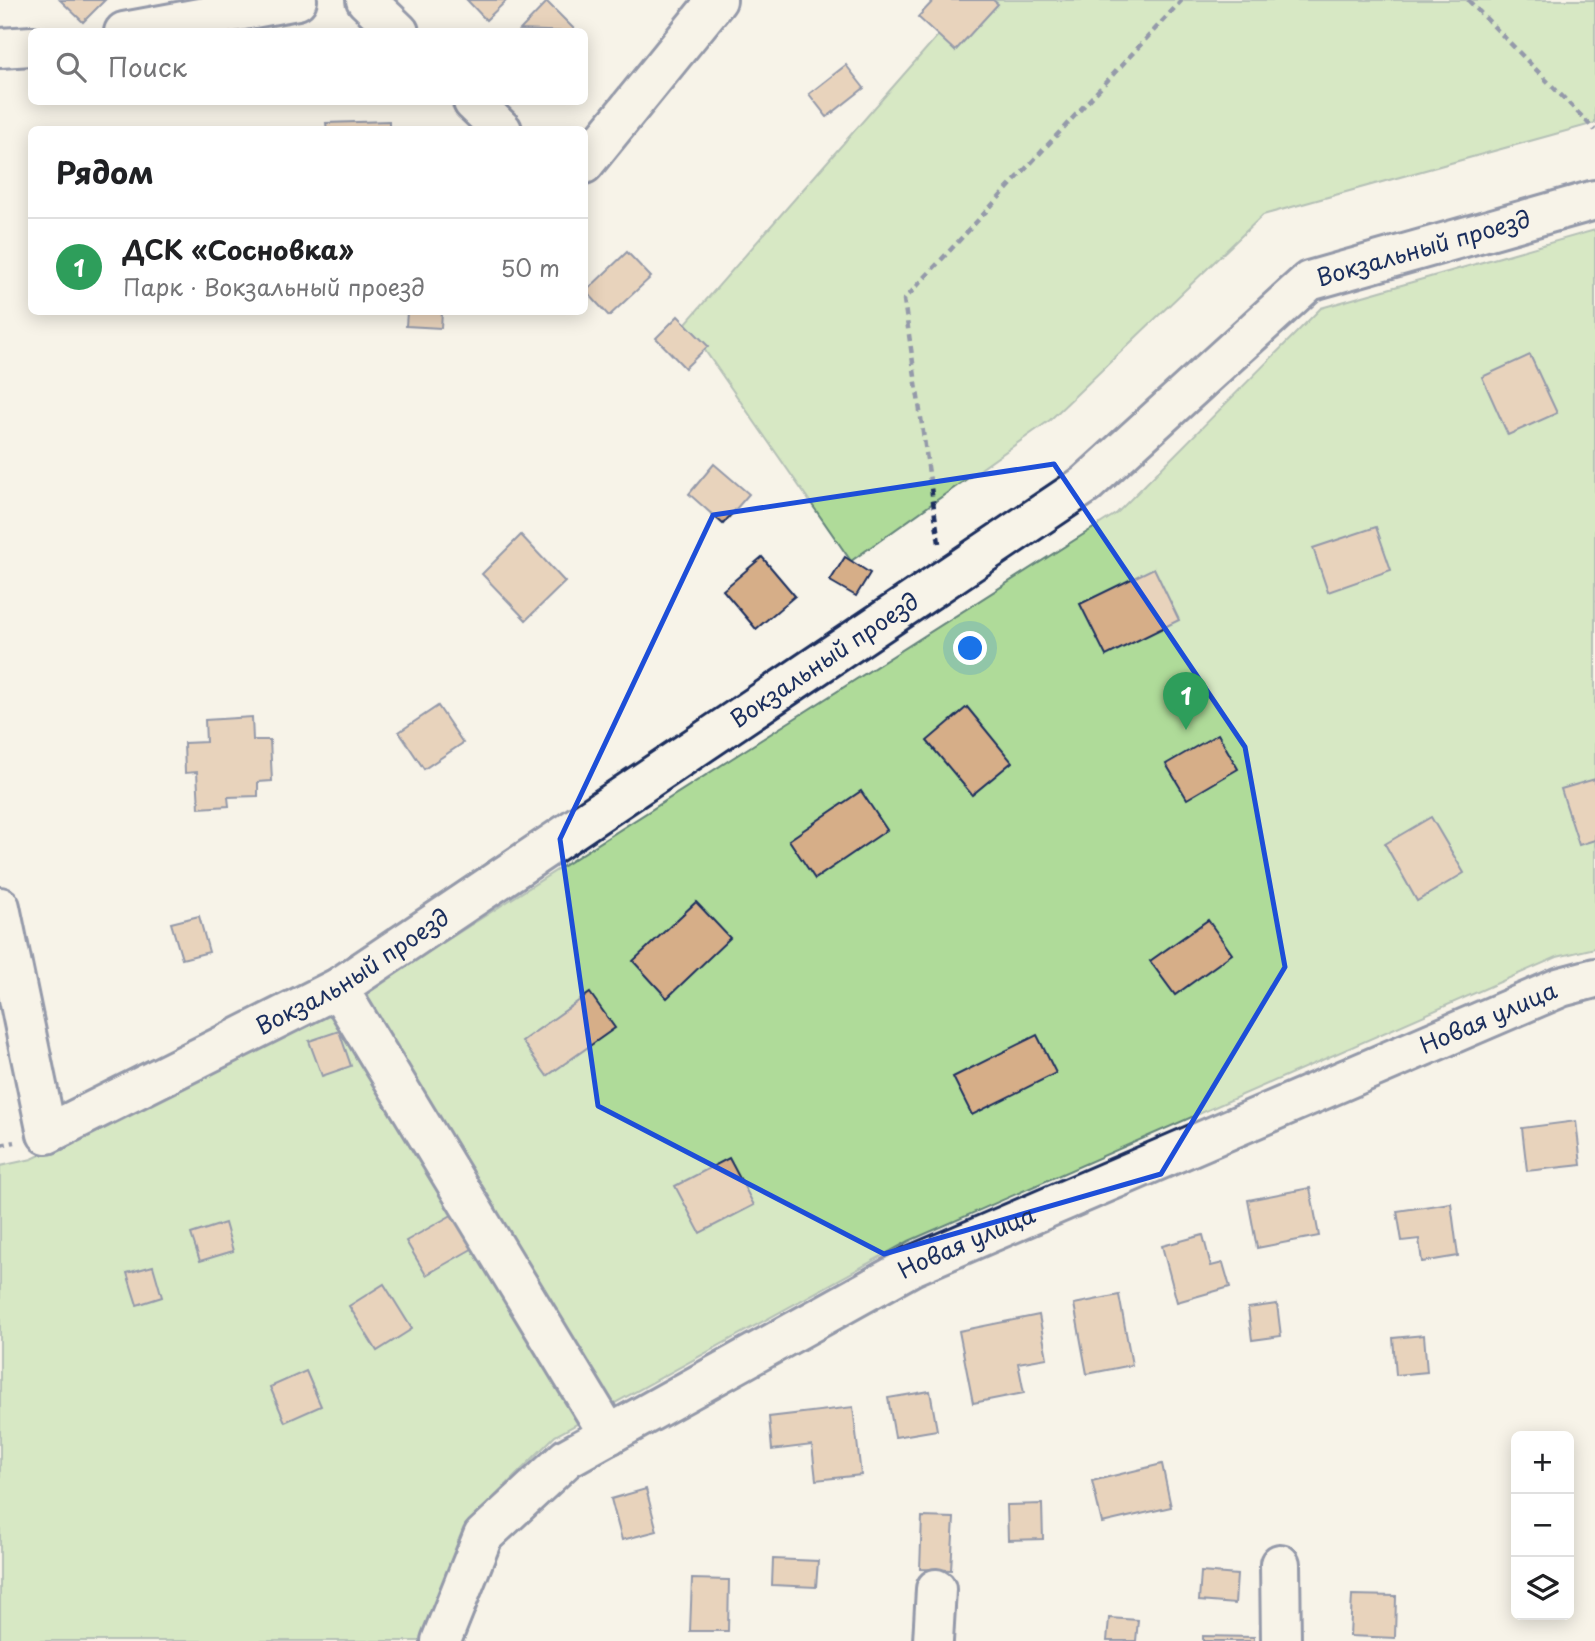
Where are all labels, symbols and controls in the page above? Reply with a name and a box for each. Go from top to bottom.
search box [28,28,588,105]
text: Поиск [108,47,187,86]
icon: search [52,48,90,86]
text: Рядом [56,149,154,194]
street label: Вокзальный проезд [1312,200,1534,294]
text: ДСК «Сосновка» [123,230,354,269]
text: 1 [74,250,85,285]
text: 50 m [500,250,560,285]
text: Парк · Вокзальный проезд [123,269,425,304]
street label: Вокзальный проезд [722,583,925,735]
your location [953,631,987,665]
pin: 1 [1163,672,1209,730]
street label: Вокзальный проезд [249,899,456,1043]
street label: Новая улица [1414,972,1563,1062]
street label: Новая улица [891,1196,1041,1287]
map controls [1511,1431,1574,1620]
button: + [1511,1431,1574,1494]
button: − [1511,1494,1574,1557]
button: layers [1511,1557,1574,1620]

